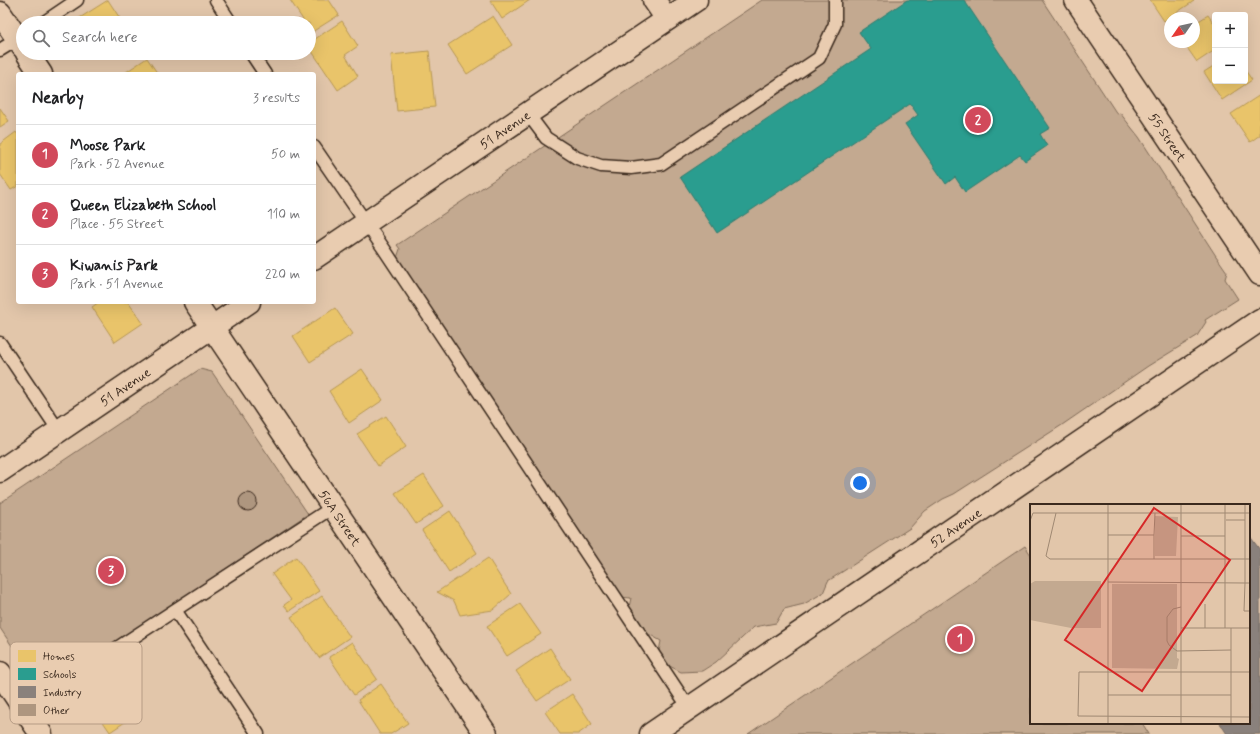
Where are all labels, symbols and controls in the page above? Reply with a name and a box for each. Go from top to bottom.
north arrow [1164,12,1200,48]
map controls [1212,12,1248,84]
button: + [1212,12,1248,48]
search box [16,16,316,60]
icon: search [30,27,52,49]
text: Search here [62,28,138,48]
button: − [1212,48,1248,84]
text: Nearby [32,87,84,109]
text: 3 results [253,90,300,107]
pin: 2 [965,105,991,135]
street label: 51 Avenue [477,107,534,154]
street label: 55 Street [1144,110,1189,166]
text: Moose Park [70,136,146,156]
text: 1 [42,146,48,163]
text: 50 m [271,146,300,163]
text: Park · 52 Avenue [70,156,165,173]
text: Queen Elizabeth School [70,196,216,216]
text: 2 [42,206,48,223]
text: 110 m [267,206,300,223]
text: Place · 55 Street [70,216,164,233]
text: Kiwanis Park [70,256,158,276]
text: 3 [42,266,48,283]
text: 220 m [265,266,300,283]
text: Park · 51 Avenue [70,276,163,293]
street label: 51 Avenue [97,364,154,411]
your location [850,473,870,493]
street label: 56A Street [314,487,364,550]
inset map [1030,504,1250,724]
street label: 52 Avenue [927,505,985,552]
pin: 3 [98,556,124,586]
pin: 1 [947,624,973,654]
legend [10,642,142,724]
text: Homes [43,650,75,664]
text: Schools [43,668,77,682]
text: Industry [43,686,82,700]
text: Other [43,704,70,718]

